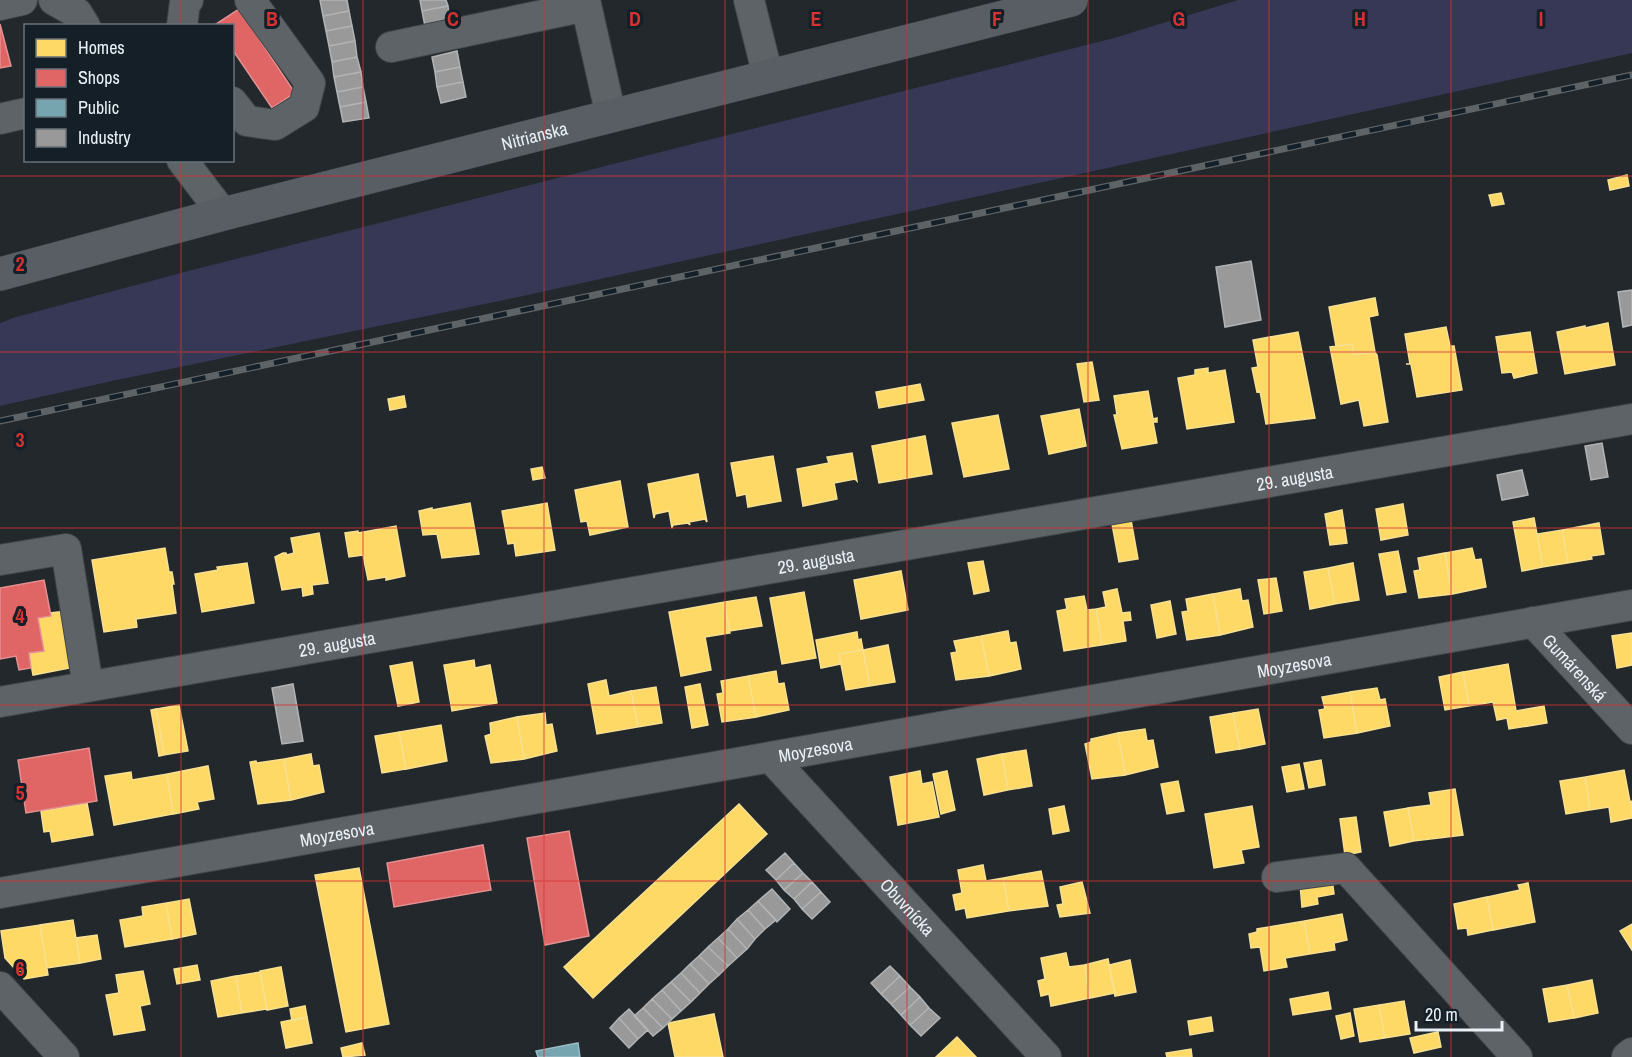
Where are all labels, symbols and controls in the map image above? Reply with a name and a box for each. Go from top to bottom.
text: B [266,5,278,32]
text: C [447,5,459,32]
text: D [629,5,641,32]
text: E [811,5,822,32]
text: F [992,5,1002,32]
text: G [1173,5,1185,32]
text: H [1354,5,1366,32]
text: I [1539,5,1543,32]
legend [24,24,234,162]
text: Homes [78,35,125,60]
text: Shops [78,65,120,90]
text: Public [78,95,119,120]
street label: Nitrianska [499,115,570,156]
text: Industry [78,125,131,150]
text: 2 [15,250,25,277]
text: 3 [15,426,25,453]
street label: 29. augusta [1254,459,1335,496]
street label: 29. augusta [776,542,856,579]
text: 4 [15,602,25,629]
street label: 29. augusta [297,625,377,662]
street label: Gumárenská [1537,628,1613,707]
street label: Moyzesova [1255,646,1333,683]
street label: Moyzesova [776,730,854,768]
text: 5 [15,779,25,806]
street label: Moyzesova [298,815,376,852]
street label: Obuvnícka [875,872,941,941]
text: 6 [15,955,25,982]
scale bar [1416,994,1502,1032]
text: 20 m [1425,1002,1458,1027]

